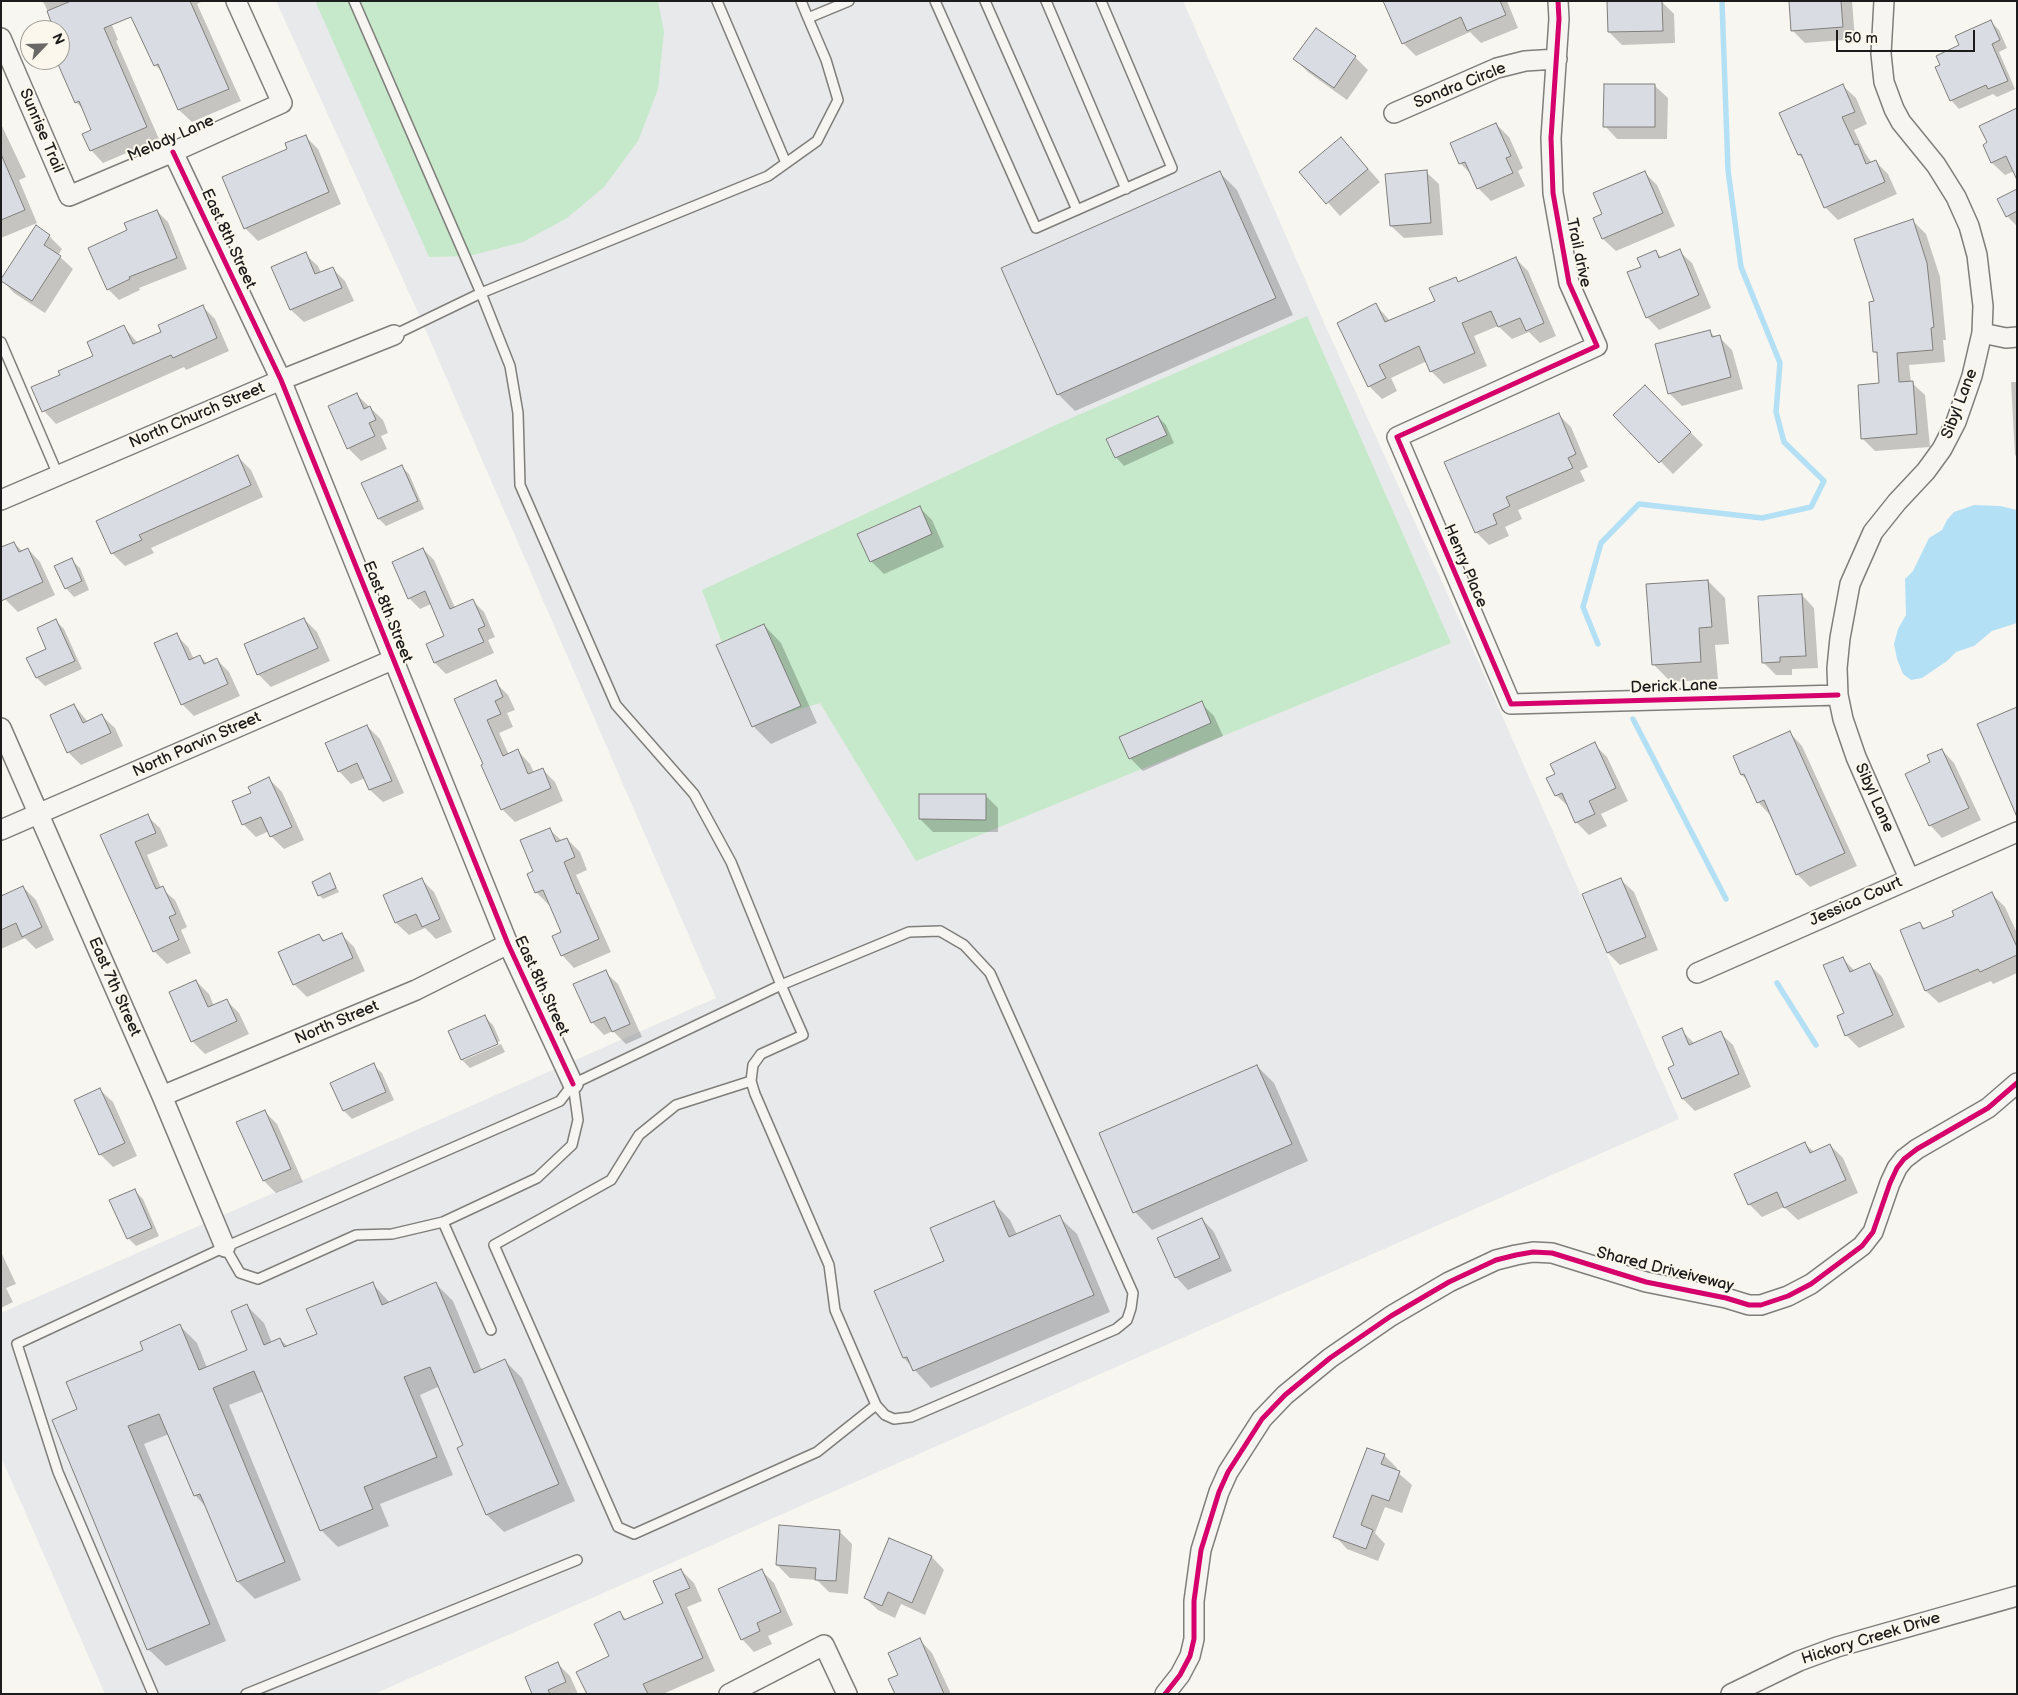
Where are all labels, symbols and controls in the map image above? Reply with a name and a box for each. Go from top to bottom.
north arrow [20,20,70,70]
scale bar [1838,20,1977,52]
text: 50 m [1844,29,1878,48]
text: N [48,31,68,47]
street label: Sondra Circle [1411,59,1509,113]
street label: Sunrise Trail [15,86,67,176]
street label: Melody Lane [125,111,217,167]
street label: East 8th Street [196,186,260,292]
street label: Trail drive [1561,217,1595,289]
street label: Sibyl Lane [1938,366,1982,442]
street label: North Church Street [126,379,268,453]
street label: Henry Place [1439,521,1491,611]
street label: East 8th Street [358,558,416,666]
street label: Derick Lane [1630,676,1718,698]
street label: North Parvin Street [130,708,264,782]
street label: Sibyl Lane [1850,760,1898,836]
street label: Jessica Court [1807,873,1905,931]
street label: East 8th Street [509,933,573,1039]
street label: East 7th Street [84,934,144,1040]
street label: North Street [292,997,382,1049]
street label: Shared Driveiveway [1594,1244,1736,1296]
street label: Hickory Creek Drive [1799,1609,1943,1669]

